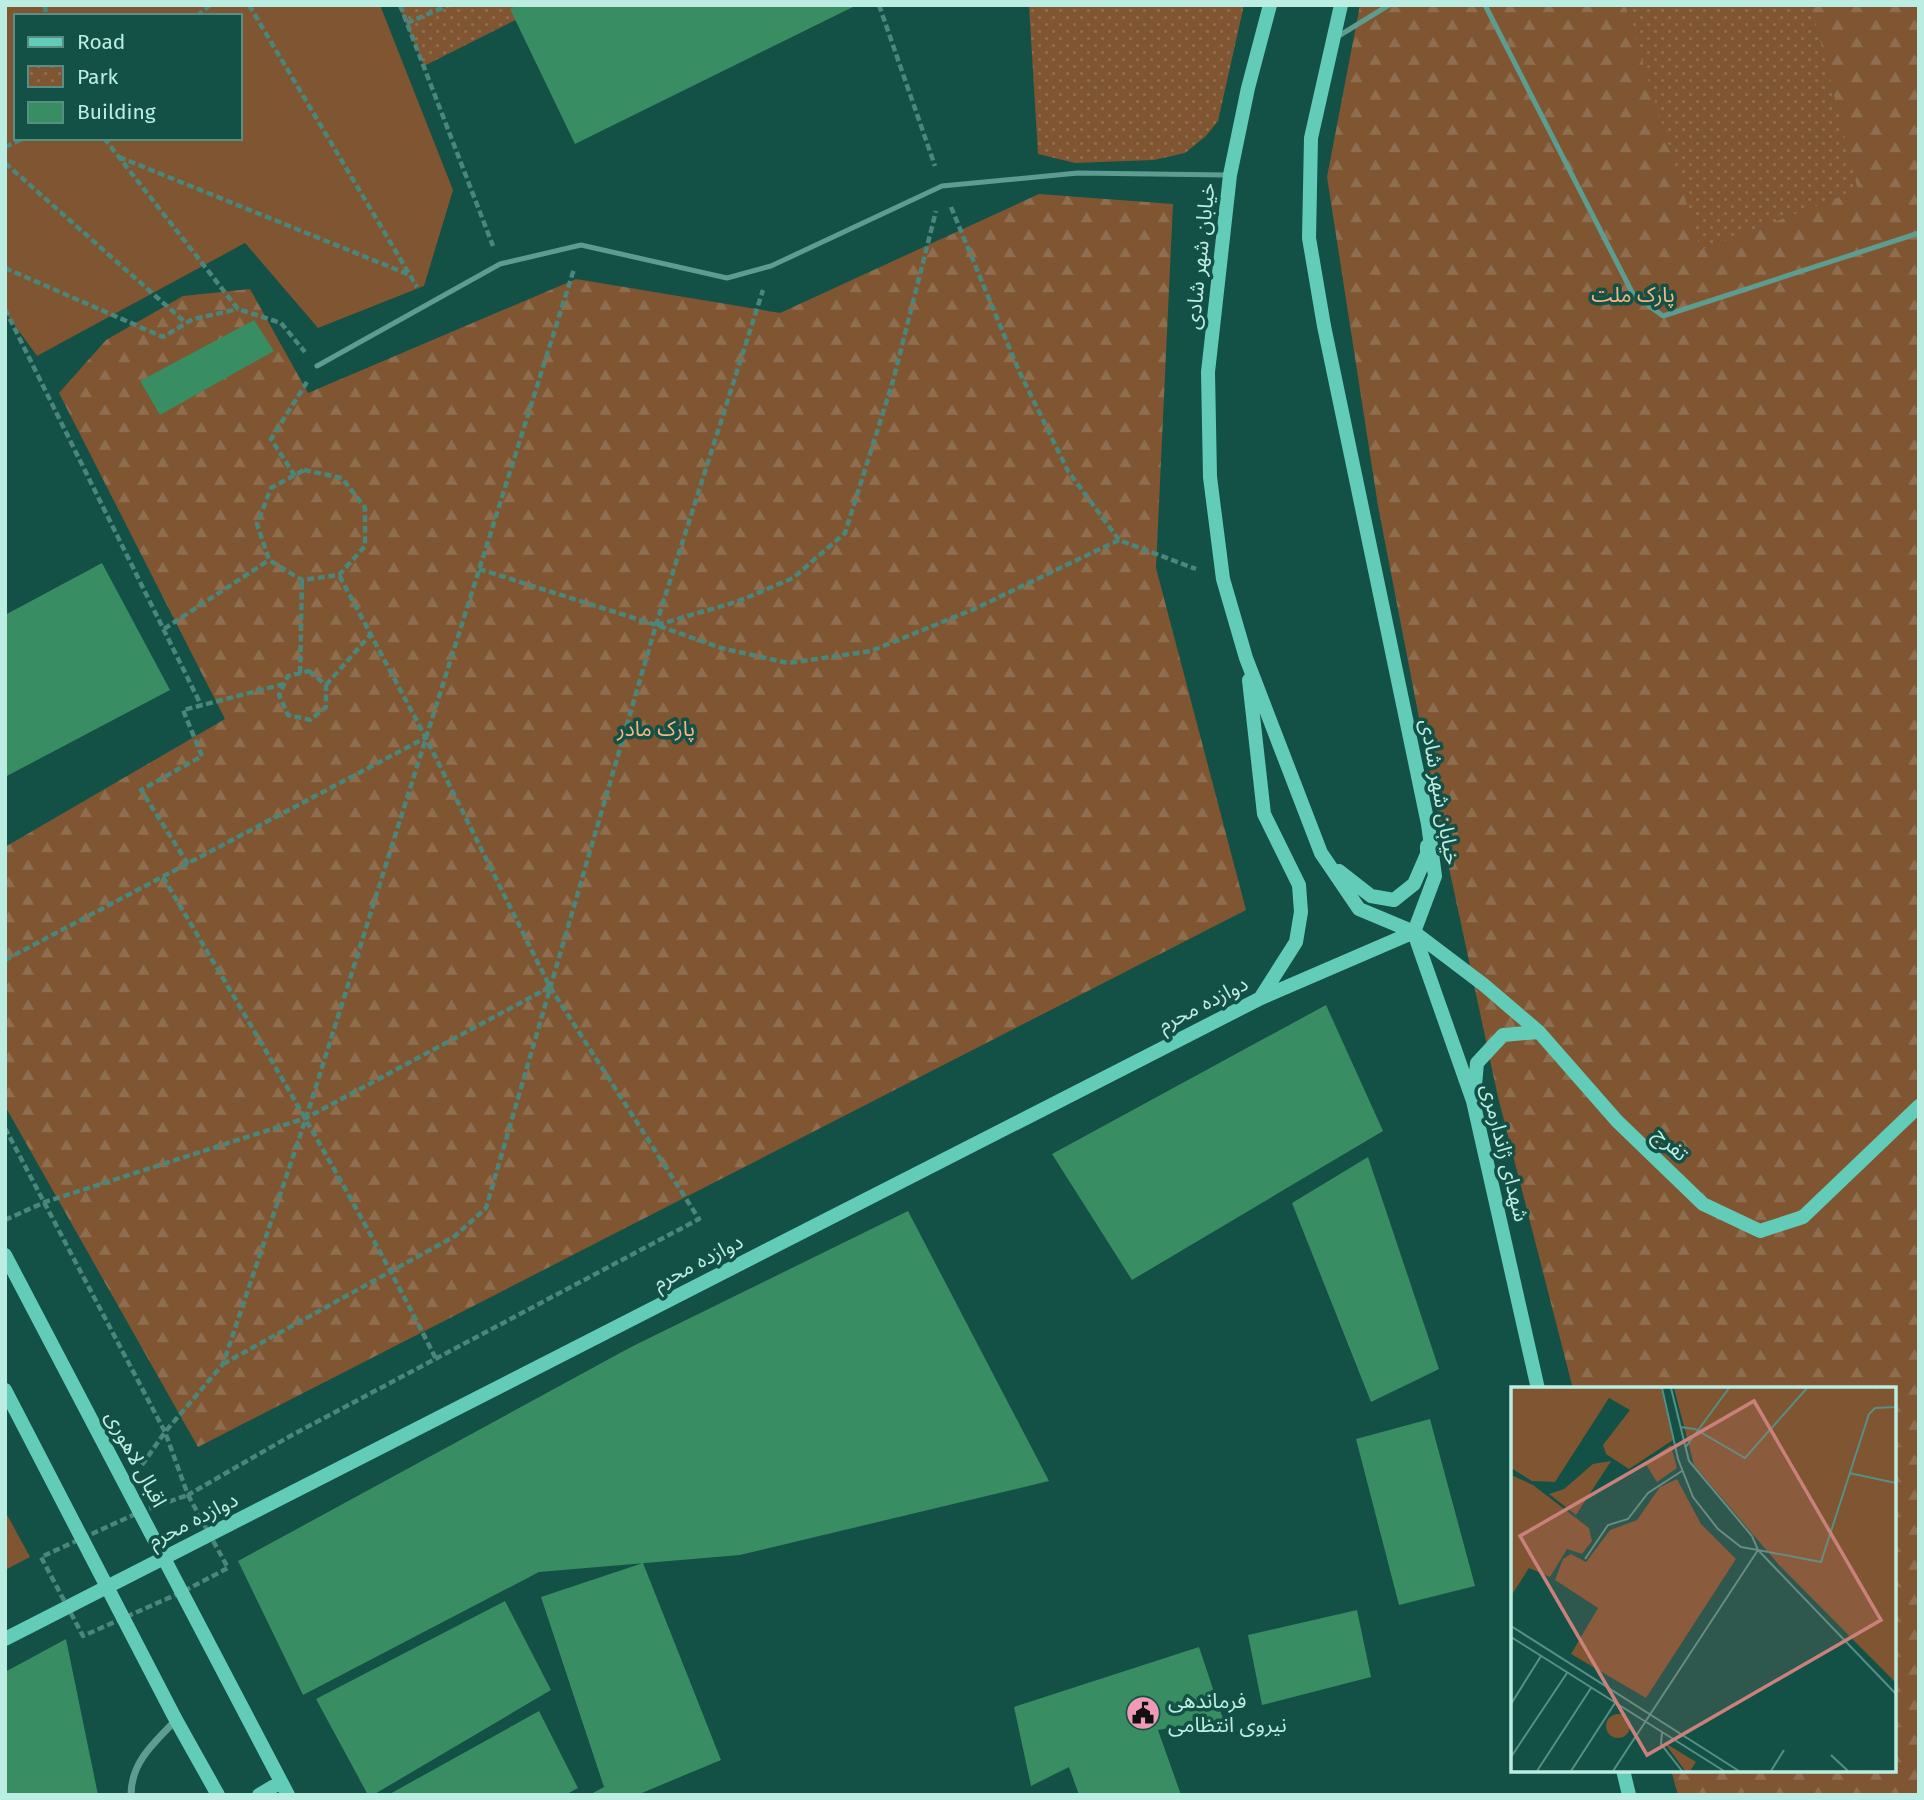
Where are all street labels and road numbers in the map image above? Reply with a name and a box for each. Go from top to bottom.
street label: خیابان شهر شادی [1179,181,1221,331]
street label: خیابان شهر شادی [1414,717,1466,867]
street label: دوازده محرم [1154,970,1254,1040]
street label: شهدای ژاندارمری [1475,1081,1535,1225]
street label: تفرج [1647,1121,1694,1168]
street label: دوازده محرم [649,1228,749,1298]
street label: اقبال لاهوری [100,1406,172,1512]
street label: دوازده محرم [144,1486,244,1556]

